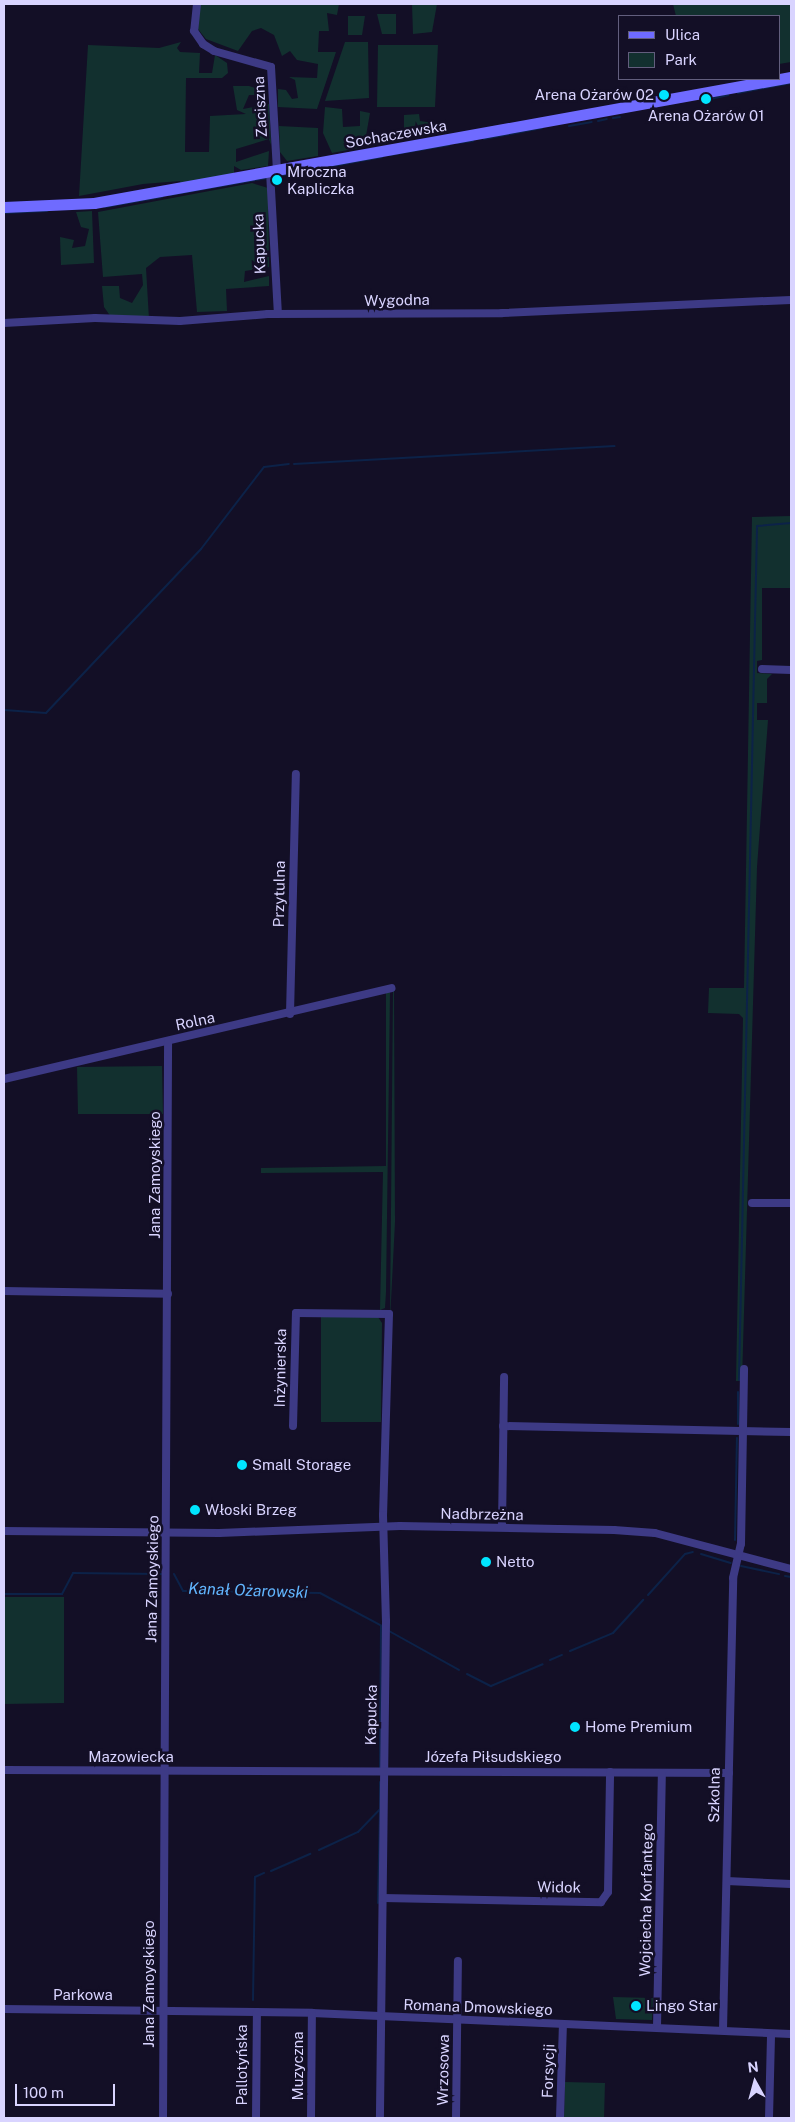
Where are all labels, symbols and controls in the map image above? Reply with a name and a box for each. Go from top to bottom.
legend [618,15,780,80]
text: Ulica [665,26,700,43]
text: Park [665,51,697,68]
street label: Zaciszna [249,76,271,138]
place label: Arena Ożarów 02 [534,86,654,104]
marker: Arena Ożarów 02 [658,89,670,101]
marker: Arena Ożarów 01 [700,93,712,105]
place label: Arena Ożarów 01 [648,107,764,125]
street label: Sochaczewska [344,116,448,152]
place label: Mroczna Kapliczka [287,162,354,197]
marker: Mroczna Kapliczka [271,174,283,186]
street label: Kapucka [249,213,269,275]
street label: Wygodna [364,290,430,310]
street label: Przytulna [269,861,289,927]
street label: Rolna [174,1008,216,1034]
street label: Jana Zamoyskiego [146,1111,164,1239]
street label: Inżynierska [270,1328,290,1408]
place label: Small Storage [252,1456,351,1474]
marker: Small Storage [236,1459,248,1471]
place label: Włoski Brzeg [205,1501,297,1519]
marker: Włoski Brzeg [189,1504,201,1516]
street label: Nadbrzeżna [440,1504,524,1524]
street label: Jana Zamoyskiego [142,1515,162,1643]
place label: Netto [496,1553,535,1571]
marker: Netto [480,1556,492,1568]
water label: Kanał Ożarowski [188,1579,308,1603]
street label: Kapucka [361,1685,381,1745]
place label: Home Premium [585,1718,692,1736]
marker: Home Premium [569,1721,581,1733]
street label: Mazowiecka [88,1748,174,1766]
street label: Józefa Piłsudskiego [425,1748,561,1766]
street label: Szkolna [705,1767,723,1823]
street label: Wojciecha Korfantego [636,1823,656,1977]
street label: Widok [537,1878,581,1896]
street label: Jana Zamoyskiego [140,1920,158,2048]
street label: Parkowa [53,1986,113,2004]
street label: Romana Dmowskiego [403,1995,553,2019]
place label: Lingo Star [646,1997,718,2015]
marker: Lingo Star [630,2000,642,2012]
street label: Pallotyńska [233,2025,251,2105]
street label: Muzyczna [289,2031,307,2101]
street label: Wrzosowa [433,2034,453,2106]
street label: Forsycji [538,2044,558,2098]
north arrow [730,2057,780,2107]
text: N [747,2059,760,2076]
scale bar [18,2074,118,2106]
text: 100 m [23,2084,64,2101]

